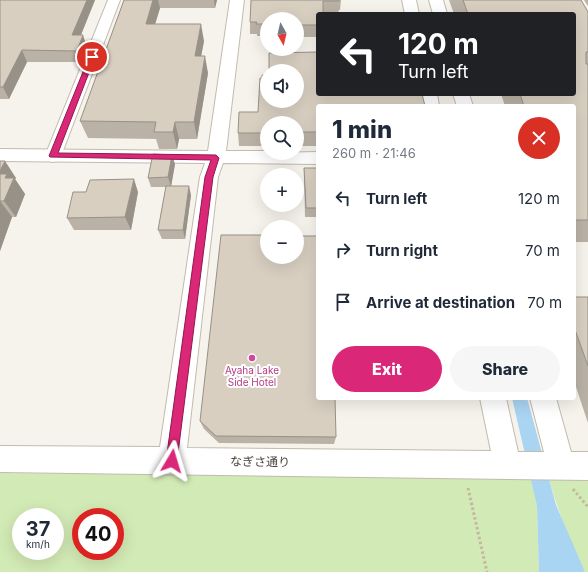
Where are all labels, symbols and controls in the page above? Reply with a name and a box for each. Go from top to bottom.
north arrow [260,12,304,56]
map controls [260,12,304,264]
text: 120 m [398,27,479,61]
icon: left [332,28,384,80]
pin [75,40,109,74]
icon: arrive [81,46,103,68]
text: Turn left [398,61,468,82]
button: sound [260,64,304,108]
text: 1 min [332,115,392,144]
button: search [260,116,304,160]
button: close [518,117,560,159]
text: 260 m · 21:46 [332,145,416,161]
button: + [260,168,304,212]
icon: left [332,187,354,209]
text: Turn left [366,189,427,208]
text: 120 m [518,189,560,208]
button: − [260,220,304,264]
icon: right [332,239,354,261]
text: Turn right [366,241,438,260]
text: 70 m [525,241,560,260]
icon: arrive [332,291,354,313]
text: Arrive at destination [366,293,515,312]
text: 70 m [527,293,562,312]
button: Exit [332,346,442,392]
button: Share [450,346,560,392]
marker: Ayaha Lake Side Hotel [247,353,257,363]
place label: Ayaha Lake Side Hotel [225,364,279,388]
position arrow [151,440,193,482]
street label: なぎさ通り [230,453,290,470]
speed limit sign: 40 [72,508,124,560]
text: 37 [26,517,50,541]
text: km/h [26,538,50,550]

